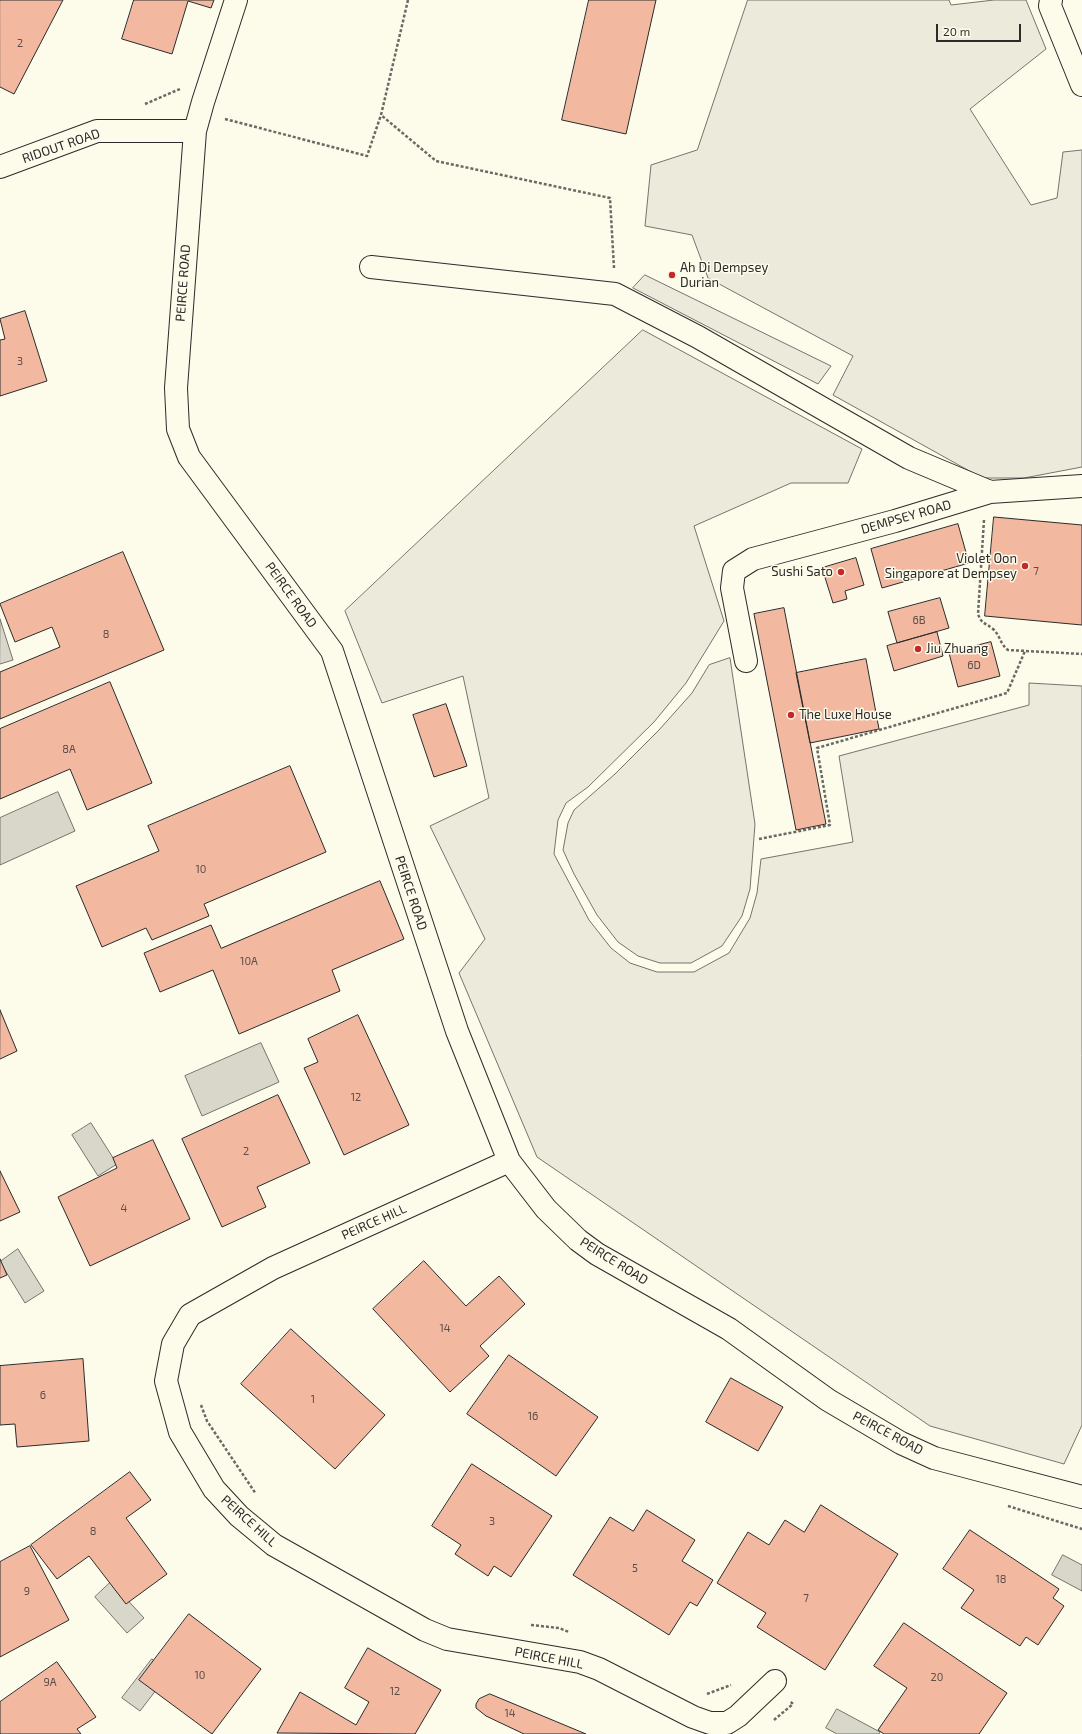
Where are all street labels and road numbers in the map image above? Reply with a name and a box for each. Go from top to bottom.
street label: RIDOUT ROAD [20,125,102,167]
street label: PEIRCE ROAD [173,244,193,322]
street label: DEMPSEY ROAD [859,497,953,537]
street label: PEIRCE ROAD [262,559,320,631]
street label: PEIRCE ROAD [392,854,430,932]
street label: PEIRCE HILL [339,1201,409,1243]
street label: PEIRCE ROAD [577,1234,651,1288]
street label: PEIRCE ROAD [850,1408,926,1458]
street label: PEIRCE HILL [218,1492,280,1550]
street label: PEIRCE HILL [513,1644,585,1672]

